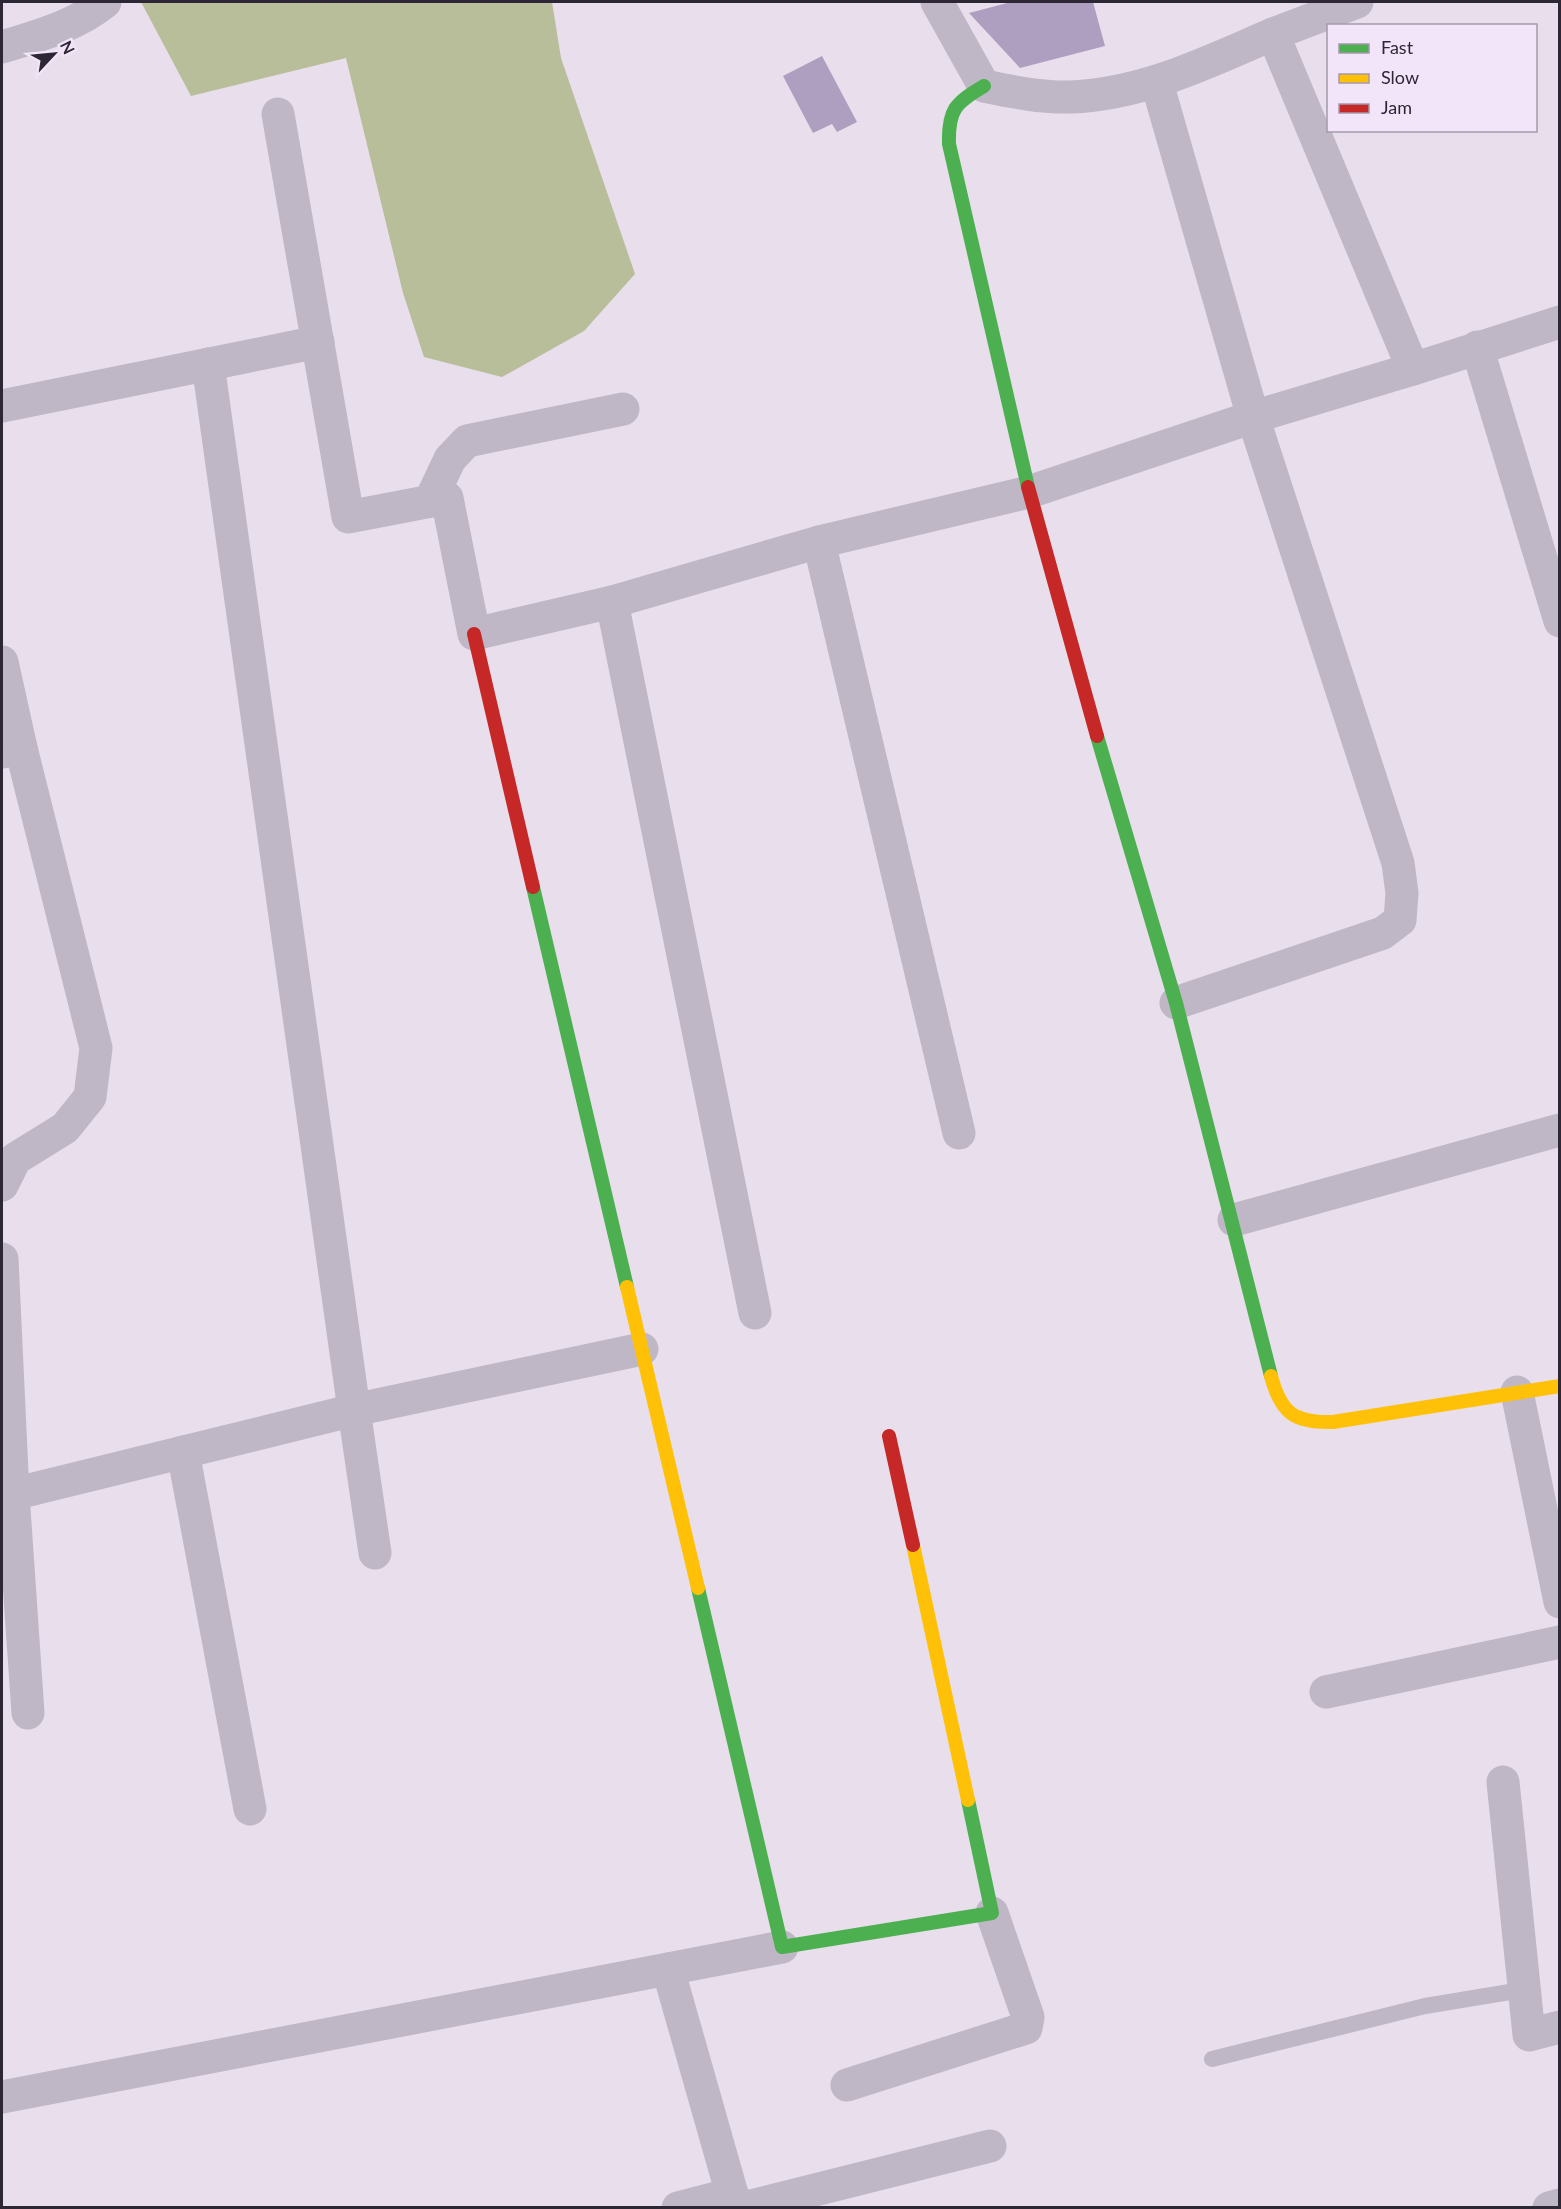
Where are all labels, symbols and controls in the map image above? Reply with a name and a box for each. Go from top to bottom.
north arrow [24,24,84,84]
legend [1327,24,1537,132]
text: Fast [1381,36,1414,58]
text: N [57,38,79,57]
text: Slow [1381,66,1419,88]
text: Jam [1381,96,1412,118]

